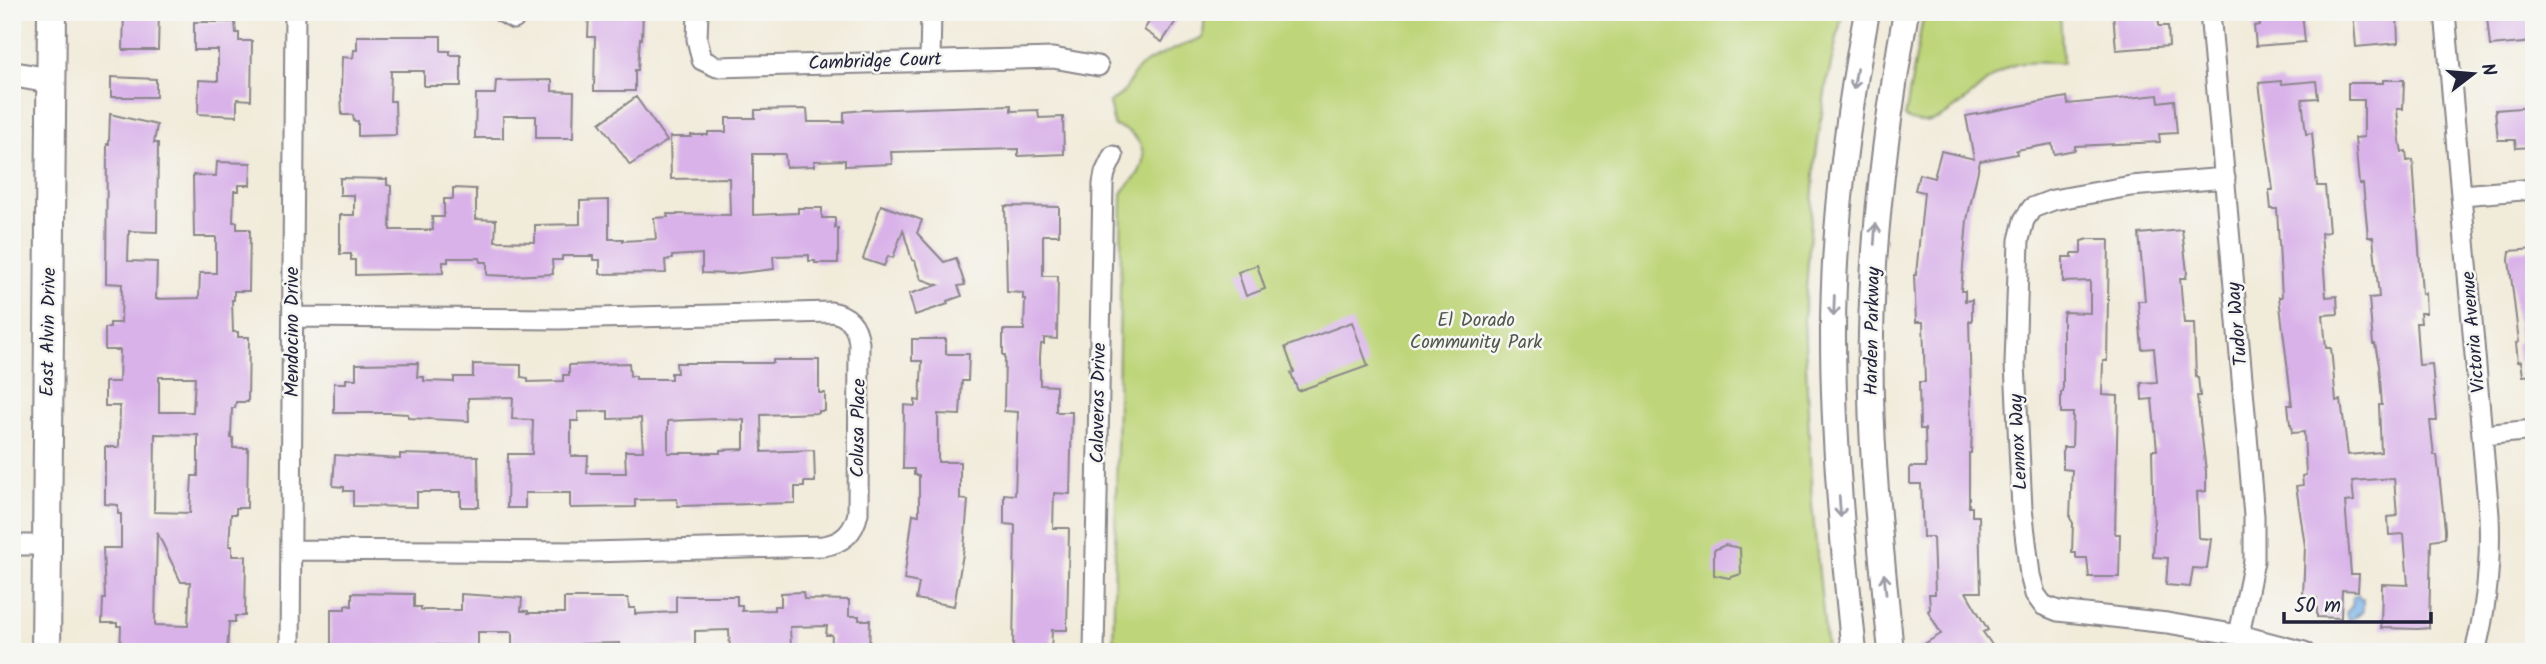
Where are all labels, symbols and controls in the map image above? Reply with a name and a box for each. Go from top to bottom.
north arrow [2438,38,2508,108]
street label: Cambridge Court [808,45,943,79]
text: N [2471,60,2503,80]
one-way arrow [1848,67,1861,90]
one-way arrow [1869,223,1882,246]
street label: Harden Parkway [1857,265,1889,396]
street label: Mendocino Drive [278,266,308,397]
street label: East Alvin Drive [33,267,65,397]
street label: Victoria Avenue [2454,269,2494,394]
street label: Tudor Way [2219,280,2257,367]
one-way arrow [1828,294,1841,317]
park label: El Dorado Community Park [1410,306,1542,358]
street label: Calaveras Drive [1083,342,1115,464]
street label: Colusa Place [843,378,875,478]
street label: Lennox Way [2001,392,2036,491]
one-way arrow [1834,495,1847,518]
one-way arrow [1878,573,1891,596]
scale bar [2284,580,2430,624]
text: 50 m [2294,590,2341,623]

